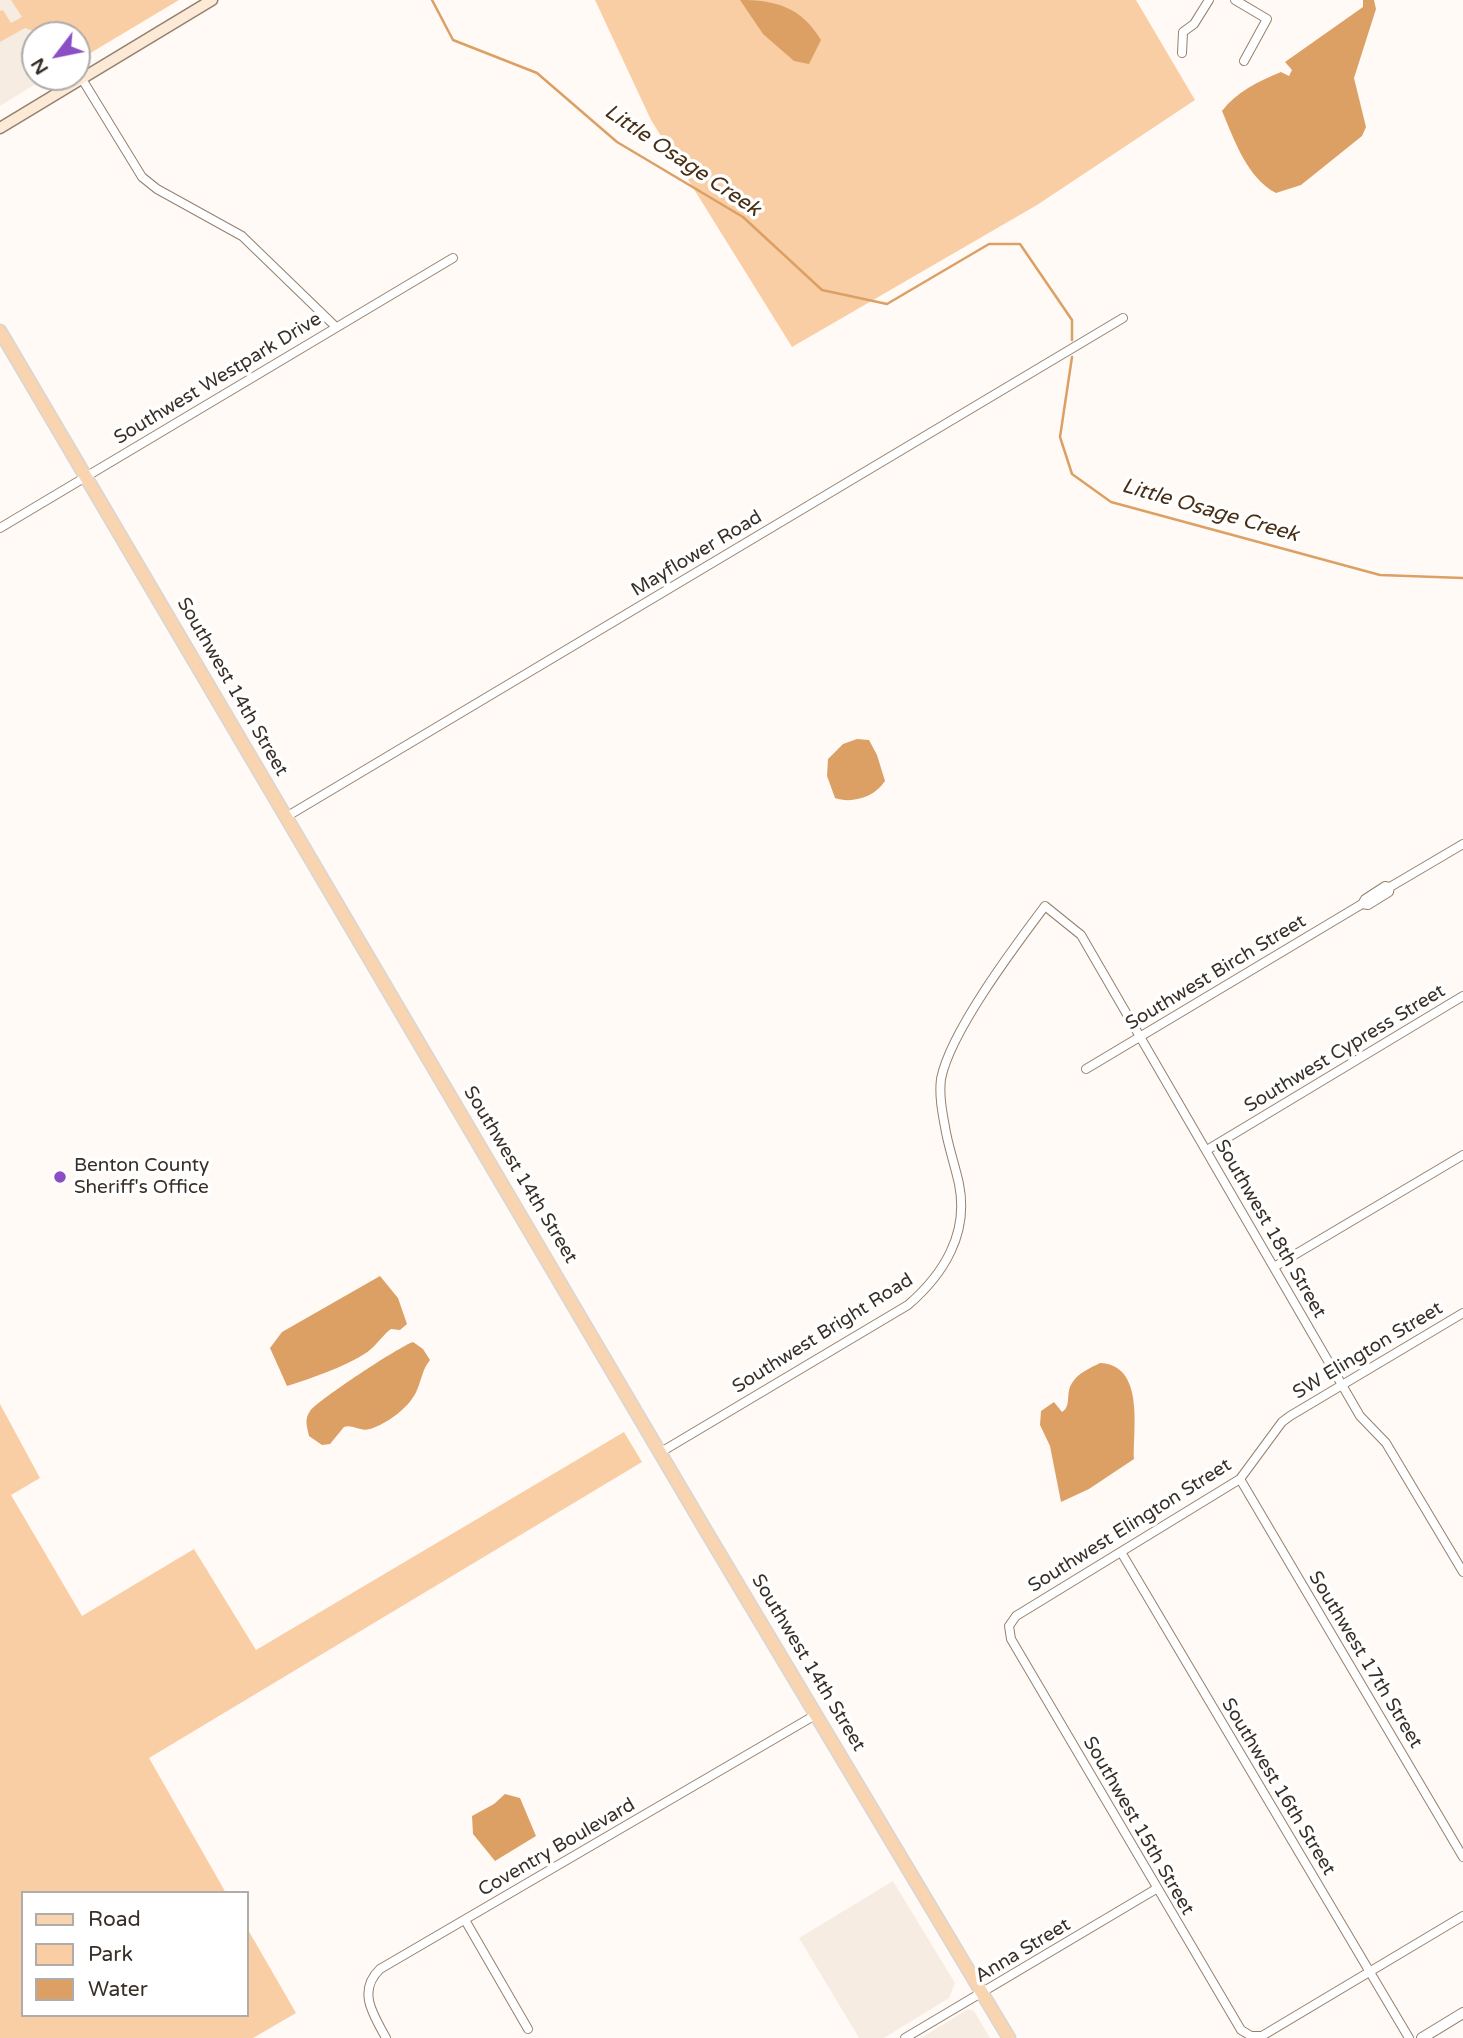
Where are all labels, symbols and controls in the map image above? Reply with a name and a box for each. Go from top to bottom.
north arrow [21,21,91,91]
text: N [27,54,53,78]
water label: Little Osage Creek [599,99,765,223]
street label: Southwest Westpark Drive [110,308,326,450]
water label: Little Osage Creek [1119,474,1301,548]
street label: Mayflower Road [628,506,766,602]
street label: Southwest 14th Street [172,594,292,780]
street label: Southwest Birch Street [1122,910,1310,1036]
street label: Southwest Cypress Street [1241,980,1449,1118]
street label: Southwest 14th Street [458,1082,582,1268]
street label: Southwest 18th Street [1210,1136,1330,1322]
place label: Benton County Sheriff's Office [74,1155,209,1199]
marker: Benton County Sheriff's Office [52,1169,68,1185]
street label: Southwest Bright Road [728,1269,918,1399]
street label: SW Elington Street [1289,1297,1447,1405]
street label: Southwest Elington Street [1024,1454,1236,1598]
street label: Southwest 17th Street [1303,1567,1427,1753]
street label: Southwest 14th Street [746,1570,870,1756]
street label: Southwest 16th Street [1216,1694,1340,1880]
street label: Southwest 15th Street [1078,1733,1198,1919]
street label: Coventry Boulevard [475,1794,639,1902]
legend [21,1891,248,2017]
text: Road [88,1907,141,1932]
street label: Anna Street [971,1914,1075,1988]
text: Park [88,1942,133,1967]
text: Water [88,1977,148,2002]

